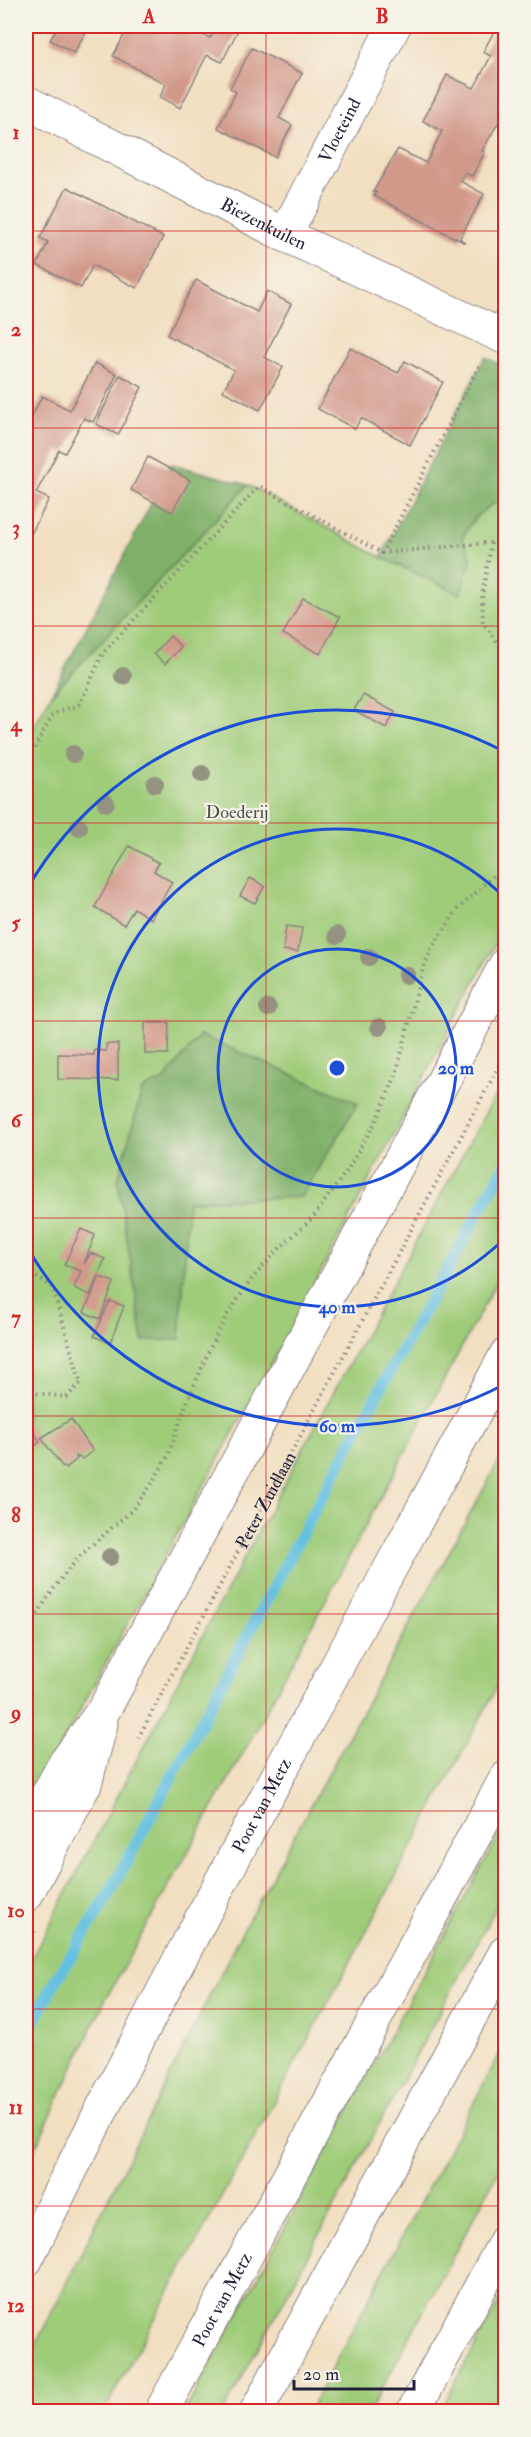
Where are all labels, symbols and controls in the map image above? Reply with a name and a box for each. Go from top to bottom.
text: A [142,4,156,29]
text: B [375,4,389,29]
street label: Vloeteind [314,94,366,167]
text: 1 [12,120,20,145]
street label: Biezenkuilen [216,193,310,255]
text: 2 [11,317,21,342]
text: 3 [12,515,20,540]
text: 4 [10,712,23,737]
park label: Doederij [206,801,268,824]
text: 5 [12,910,22,935]
text: 20 m [438,1057,475,1080]
centre of rings [327,1058,347,1078]
text: 6 [11,1108,23,1133]
text: 40 m [318,1296,356,1319]
text: 7 [11,1305,21,1330]
text: 60 m [319,1415,356,1438]
street label: Peter Zuidlaan [231,1448,302,1553]
text: 8 [11,1503,21,1528]
text: 9 [9,1700,21,1725]
street label: Poot van Metz [227,1754,297,1857]
text: 10 [7,1898,25,1923]
text: 11 [9,2095,23,2120]
street label: Poot van Metz [188,2248,258,2351]
text: 12 [7,2293,25,2318]
scale bar [294,2353,414,2391]
text: 20 m [303,2363,339,2386]

